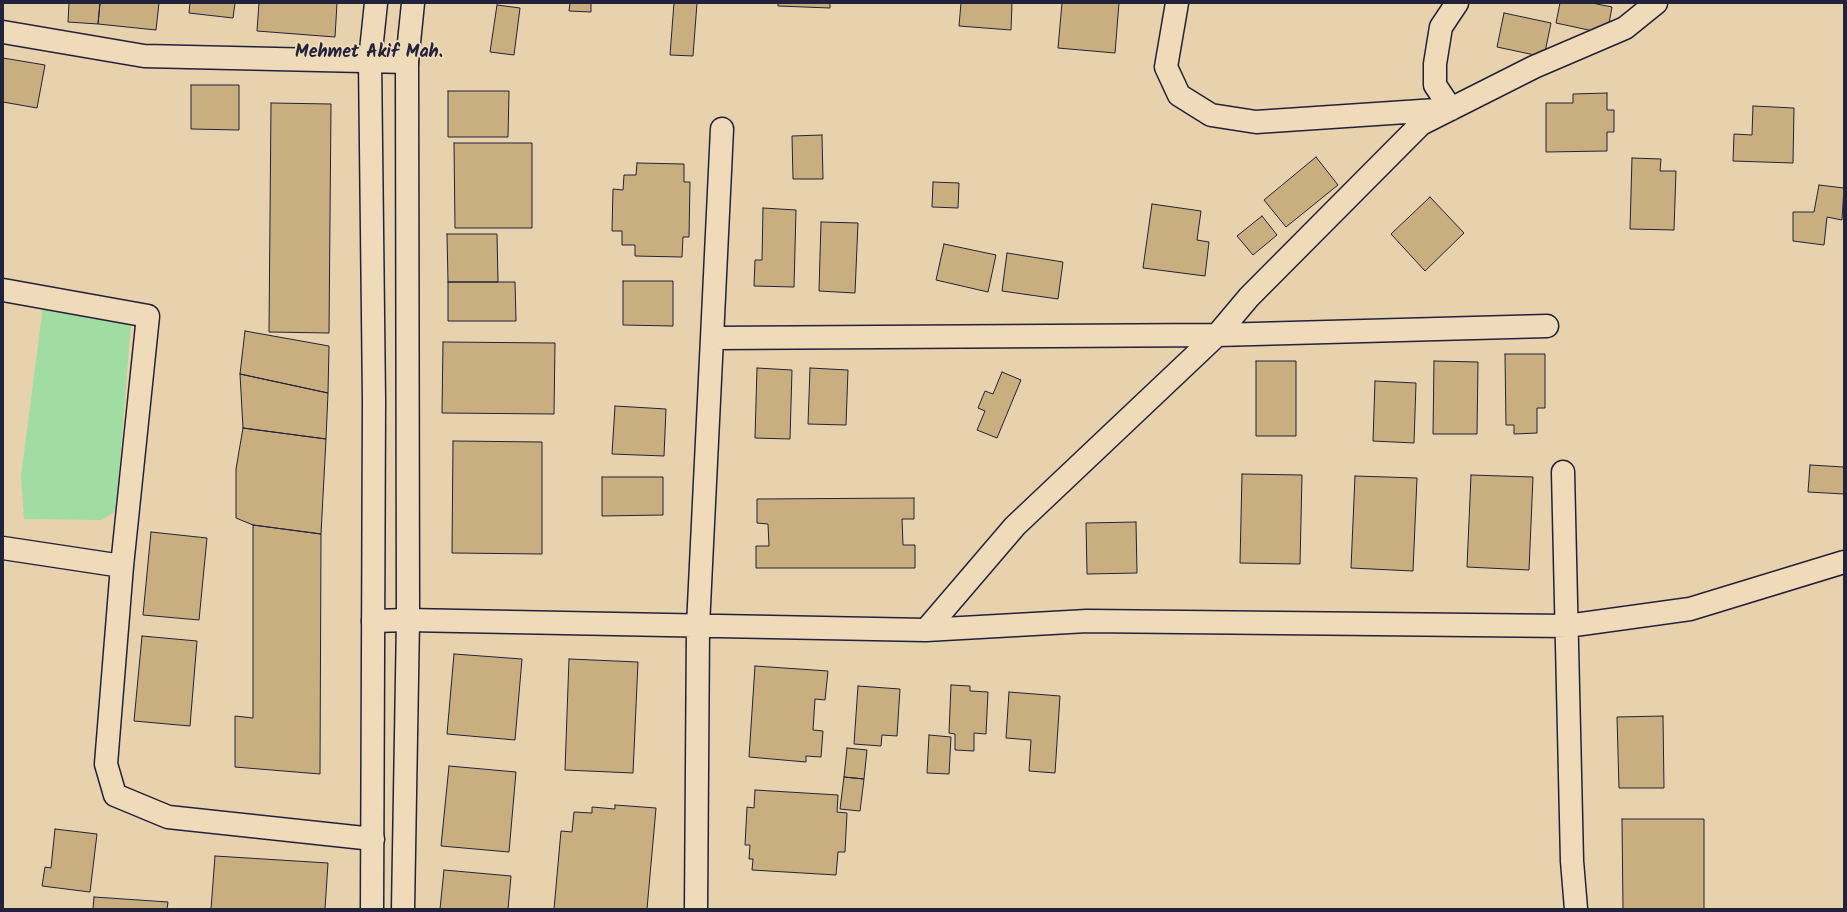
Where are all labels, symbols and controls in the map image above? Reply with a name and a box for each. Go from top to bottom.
district label: Mehmet Akif Mah. [295,43,443,65]

